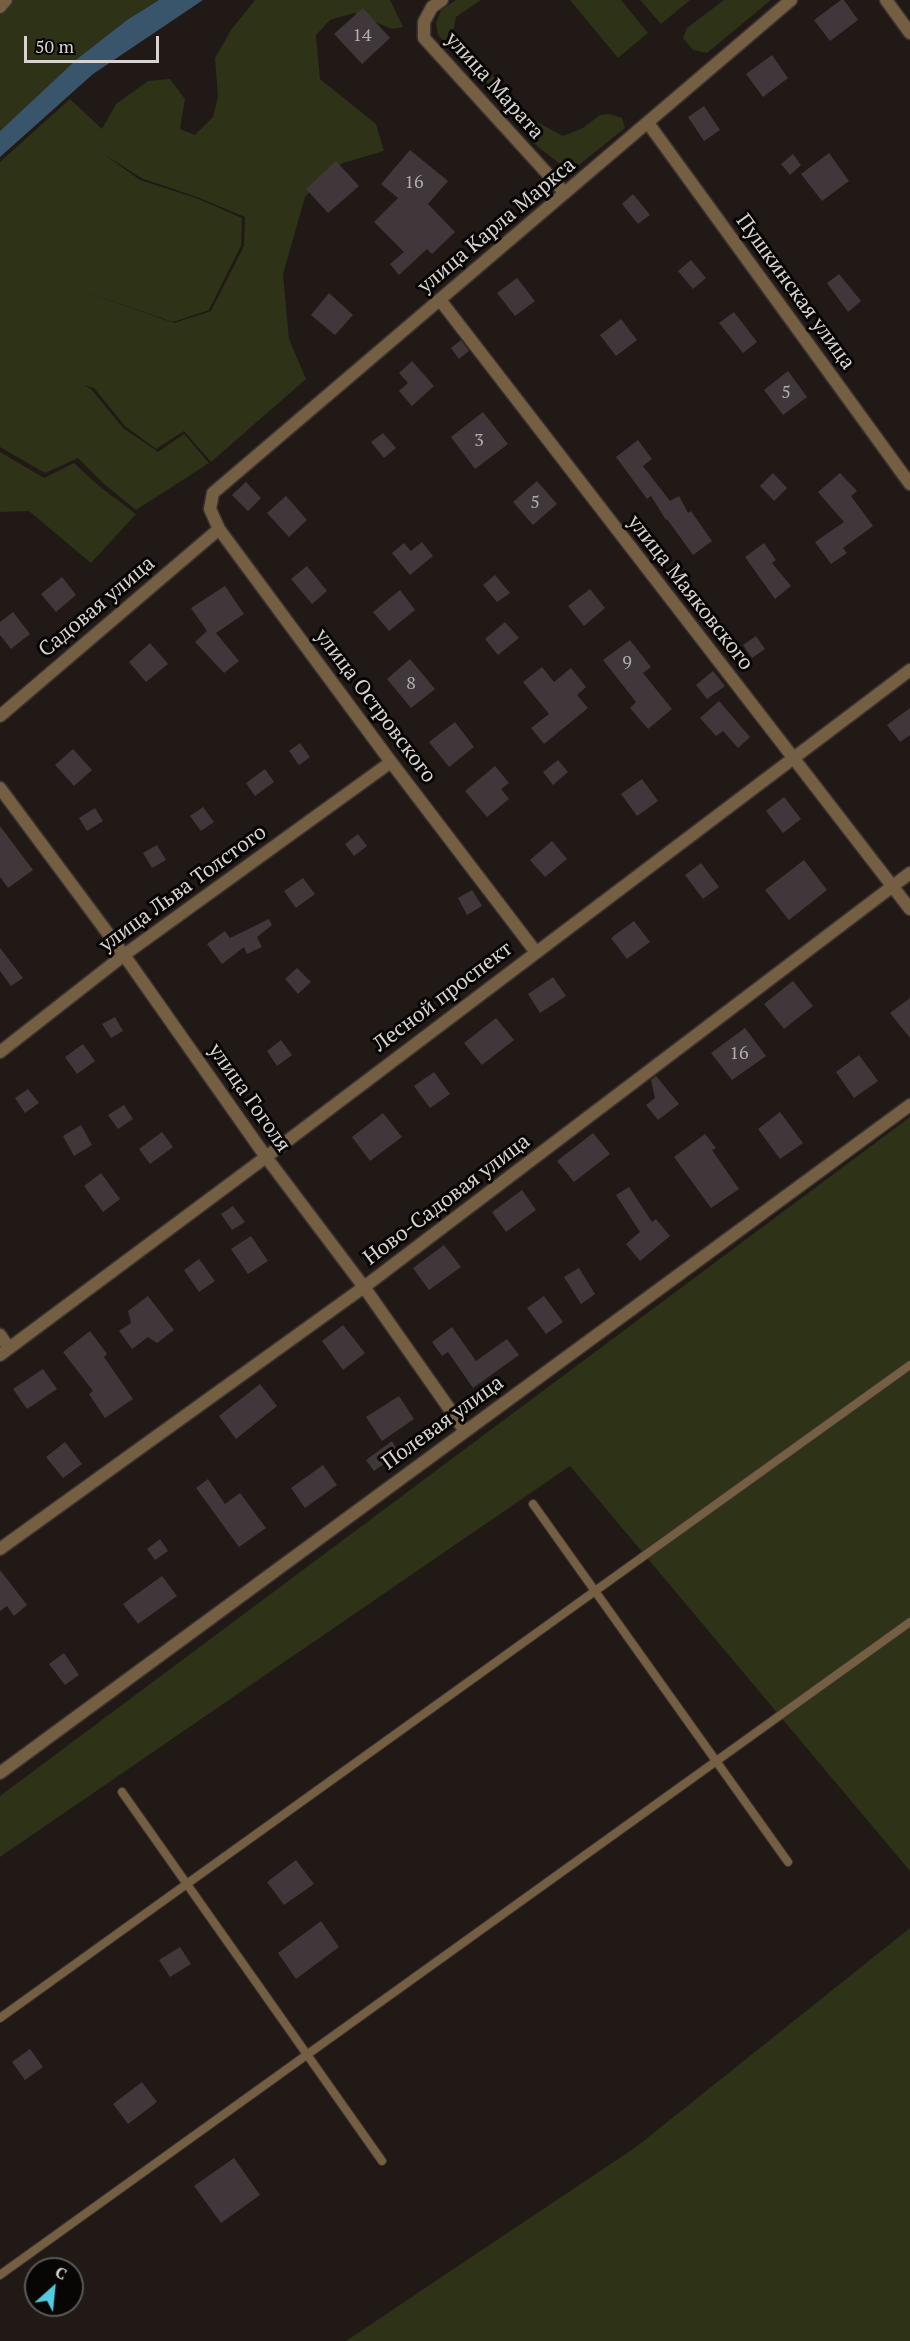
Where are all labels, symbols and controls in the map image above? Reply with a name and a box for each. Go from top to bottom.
scale bar [27,24,162,62]
house number: 14 [352,25,372,47]
street label: улица Марата [439,27,549,145]
text: 50 m [35,34,74,58]
street label: улица Карла Маркса [413,153,581,299]
house number: 16 [404,172,424,194]
street label: Пушкинская улица [730,209,860,375]
house number: 5 [781,382,791,404]
house number: 3 [474,430,484,452]
house number: 5 [530,492,540,514]
street label: улица Маяковского [622,510,758,676]
street label: Садовая улица [34,551,160,663]
street label: улица Островского [309,624,441,788]
house number: 9 [622,652,632,674]
house number: 8 [406,673,416,695]
street label: улица Льва Толстого [95,820,271,958]
street label: Лесной проспект [368,937,518,1057]
street label: улица Гоголя [202,1039,296,1157]
house number: 16 [729,1043,749,1065]
street label: Ново-Садовая улица [359,1129,535,1271]
street label: Полевая улица [377,1370,509,1476]
north arrow [24,2257,84,2317]
text: С [52,2261,71,2285]

